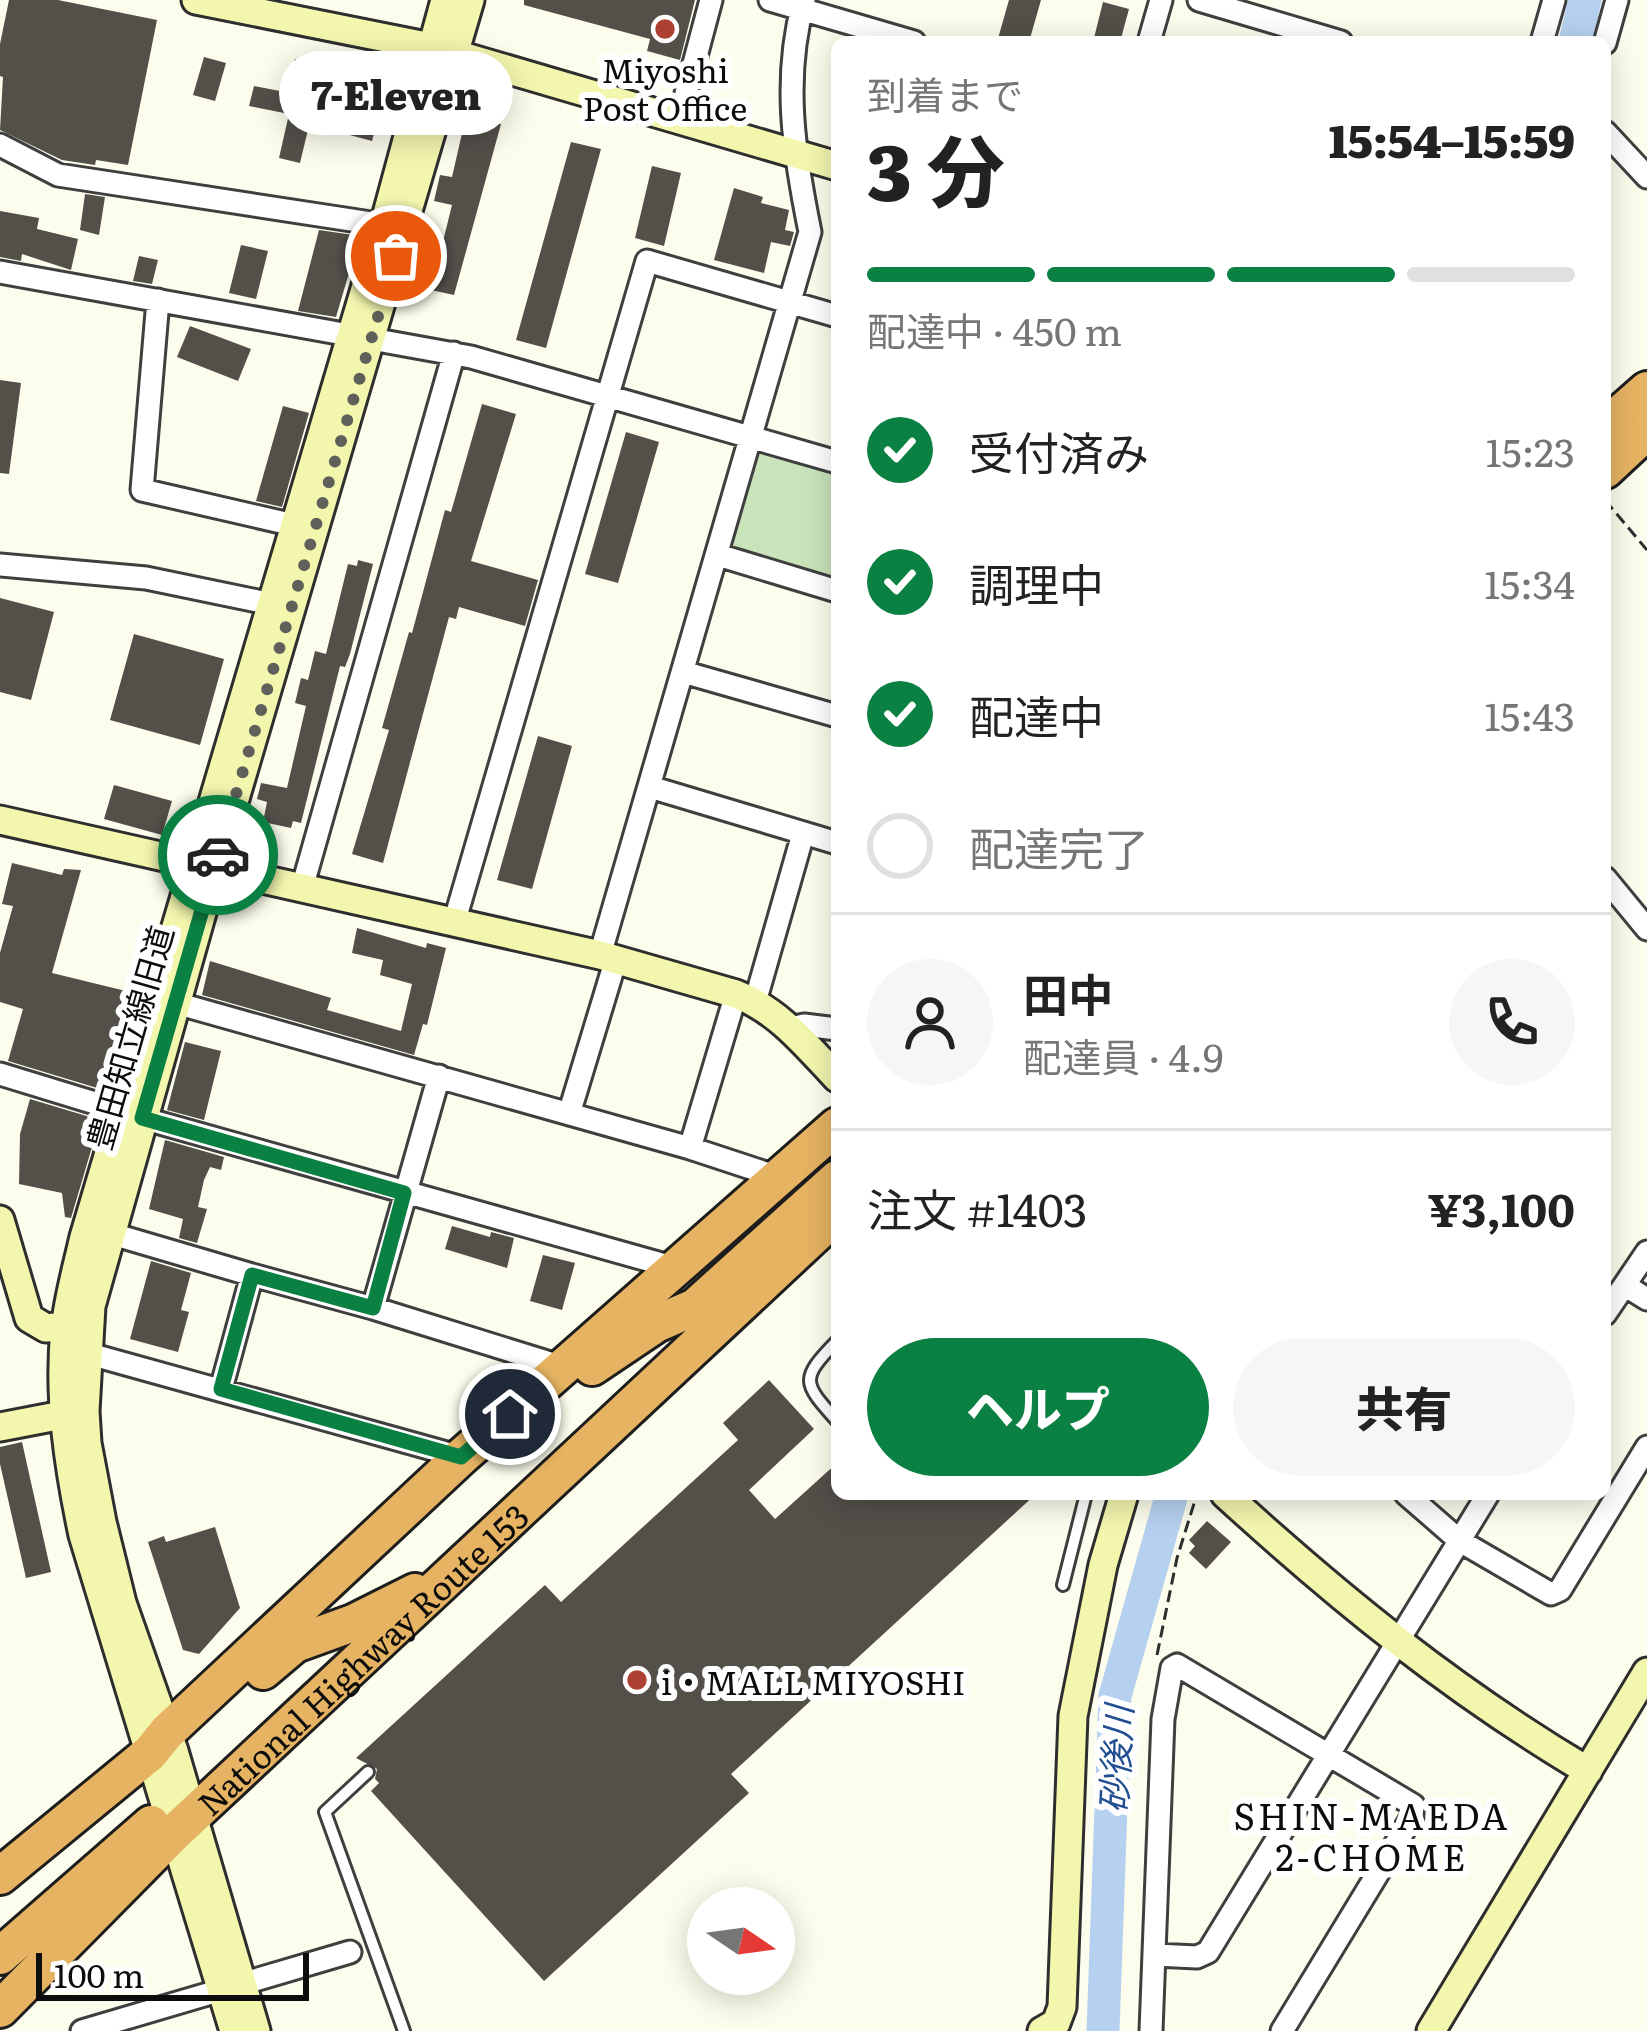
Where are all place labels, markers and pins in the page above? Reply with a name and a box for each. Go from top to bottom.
marker: Miyoshi Post Office [652,16,678,42]
place label: Miyoshi Post Office [583,44,747,131]
callout: 7-Eleven [279,52,513,136]
pin [345,205,447,307]
pin [459,1363,561,1465]
place label: i・MALL MIYOSHI [661,1656,966,1705]
marker: i・MALL MIYOSHI [624,1667,650,1693]

